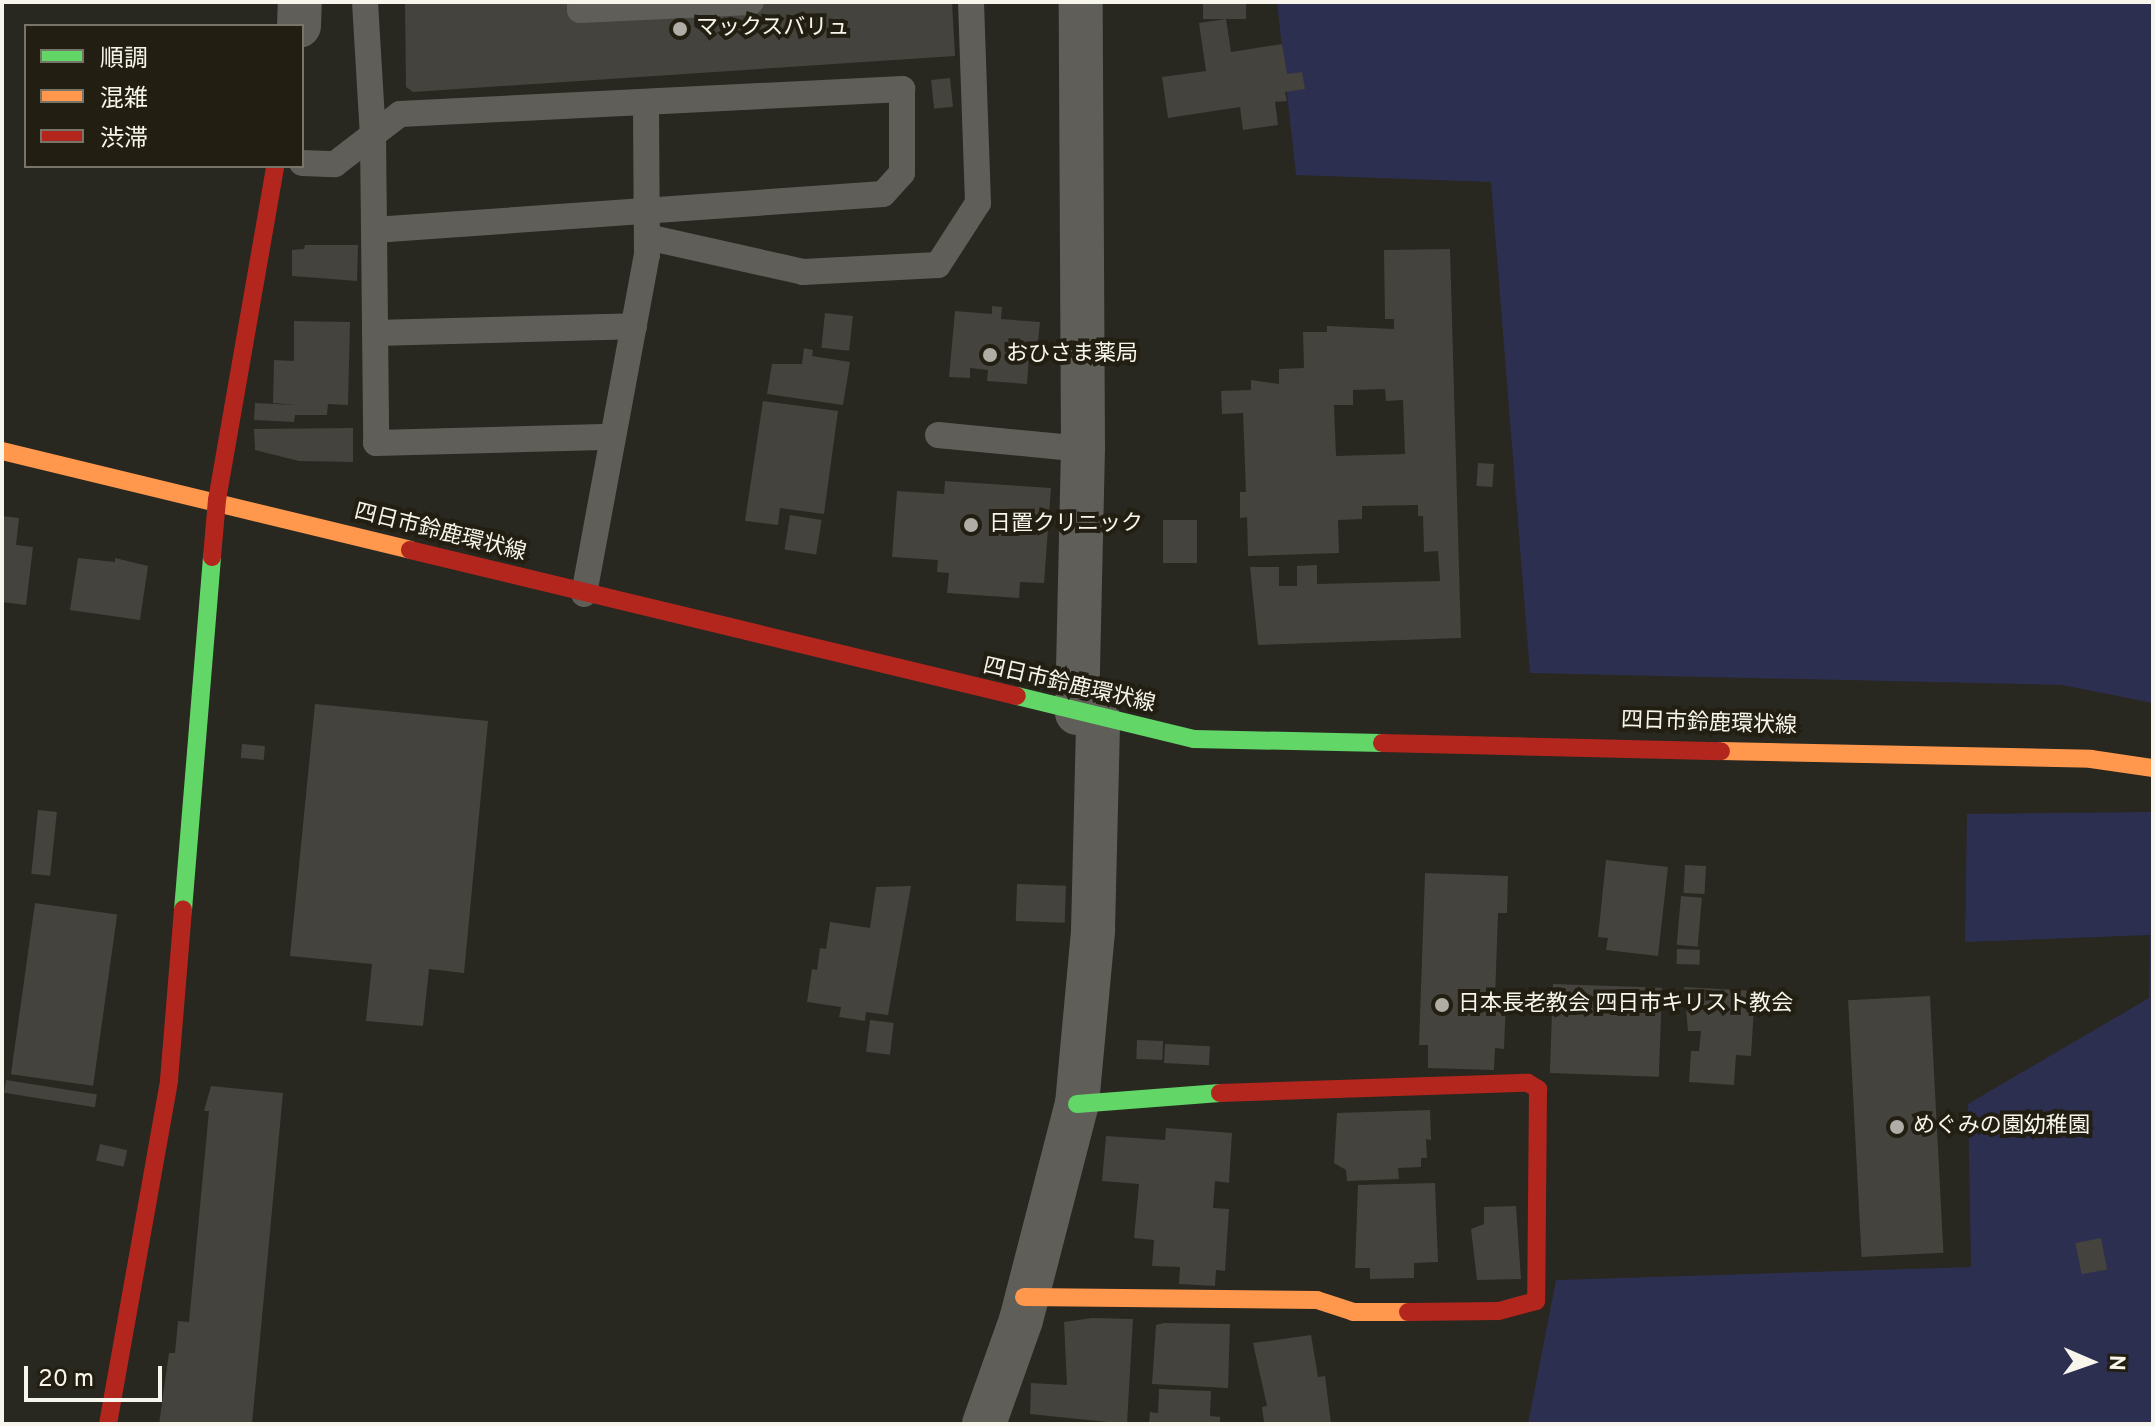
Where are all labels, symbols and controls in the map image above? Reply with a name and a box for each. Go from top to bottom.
place label: マックスバリュ [696,16,850,42]
marker: マックスバリュ [671,20,689,38]
legend [24,24,304,168]
text: 順調 [100,45,148,75]
text: 混雑 [100,85,148,115]
text: 渋滞 [100,125,148,155]
place label: おひさま薬局 [1006,342,1138,368]
marker: おひさま薬局 [981,346,999,364]
street label: 四日市鈴鹿環状線 [351,499,529,567]
place label: 日置クリニック [989,512,1143,538]
marker: 日置クリニック [960,514,982,536]
street label: 四日市鈴鹿環状線 [980,653,1158,719]
street label: 四日市鈴鹿環状線 [1621,708,1797,740]
place label: 日本長老教会 四日市キリスト教会 [1458,992,1793,1018]
marker: 日本長老教会 四日市キリスト教会 [1433,996,1451,1014]
place label: めぐみの園幼稚園 [1913,1114,2089,1140]
marker: めぐみの園幼稚園 [1888,1118,1906,1136]
north arrow [2051,1322,2131,1402]
scale bar [28,1350,166,1400]
text: N [2102,1354,2129,1371]
text: 20 m [38,1365,94,1395]

